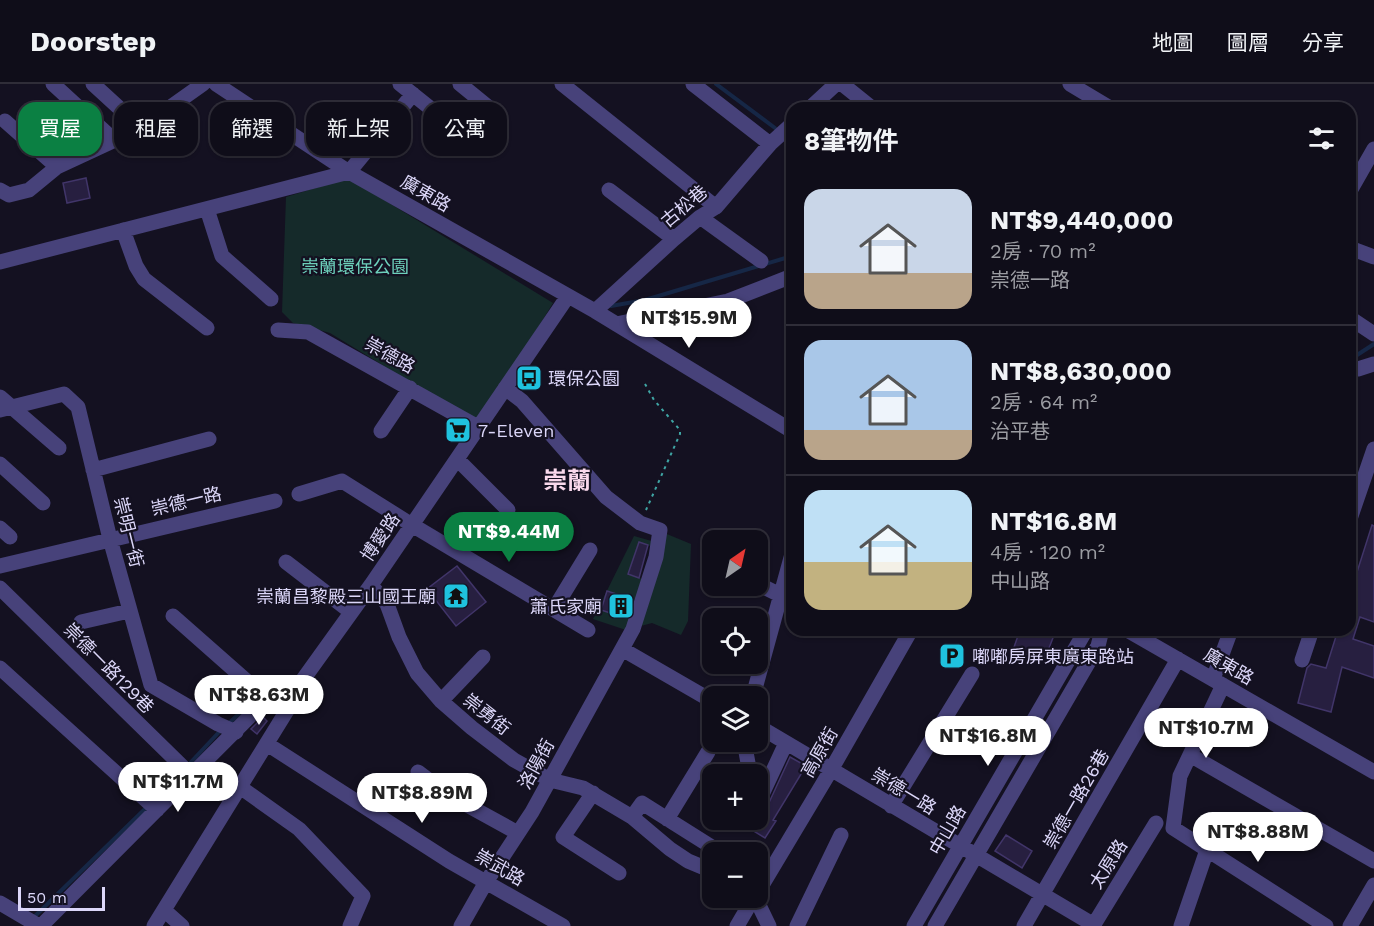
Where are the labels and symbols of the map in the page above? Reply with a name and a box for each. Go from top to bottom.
street label: 廣東路 [397,170,455,216]
street label: 古松巷 [657,181,711,231]
park label: 崇蘭環保公園 [301,256,409,277]
pin: NT$15.9M [627,298,751,349]
street label: 崇德路 [361,333,419,377]
bus stop icon: 環保公園 [514,363,544,393]
place label: 環保公園 [548,368,620,389]
supermarket icon: 7-Eleven [443,415,473,445]
place label: 7-Eleven [478,420,554,441]
district label: 崇蘭 [543,467,591,495]
street label: 崇德一路 [149,483,223,519]
street label: 崇明一街 [110,495,148,569]
street label: 博愛路 [356,509,404,565]
pin: NT$9.44M [447,512,571,563]
north arrow [702,530,768,596]
temple icon: 崇蘭昌黎殿三山國王廟 [441,581,471,611]
place label: 崇蘭昌黎殿三山國王廟 [256,586,436,607]
building icon: 蕭氏家廟 [606,591,636,621]
place label: 蕭氏家廟 [530,596,602,617]
street label: 崇德一路129巷 [60,619,158,717]
parking icon: 嘟嘟房屏東廣東路站 [937,641,967,671]
street label: 廣東路 [1200,643,1258,689]
place label: 嘟嘟房屏東廣東路站 [972,646,1134,667]
pin: NT$8.63M [197,675,321,726]
street label: 崇勇街 [459,689,515,739]
pin: NT$10.7M [1144,708,1268,759]
pin: NT$16.8M [926,716,1050,767]
street label: 高原街 [796,723,842,781]
street label: 洛陽街 [514,735,558,793]
street label: 崇德一路26巷 [1039,745,1113,853]
pin: NT$11.7M [116,762,240,813]
street label: 崇德一路 [868,763,940,819]
pin: NT$8.89M [360,773,484,824]
street label: 中山路 [924,801,970,859]
pin: NT$8.88M [1196,812,1320,863]
street label: 太原路 [1085,836,1131,892]
street label: 崇武路 [471,844,529,890]
scale bar [18,884,105,912]

